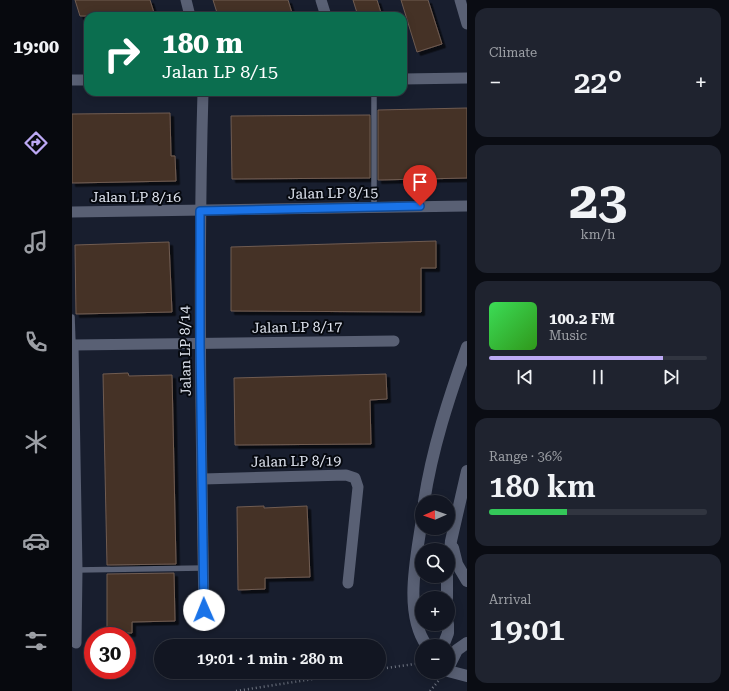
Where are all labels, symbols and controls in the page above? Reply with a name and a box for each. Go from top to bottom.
text: 180 m [162,27,243,60]
icon: right [96,28,148,80]
text: 19:00 [13,36,59,57]
text: Climate [489,45,537,60]
text: Jalan LP 8/15 [162,61,278,82]
text: 22° [574,65,622,100]
text: − [489,70,501,95]
text: + [695,70,707,95]
icon: directions [22,129,50,157]
pin [403,165,437,206]
text: 23 [569,170,627,231]
icon: arrive [409,171,431,193]
street label: Jalan LP 8/15 [288,184,378,202]
street label: Jalan LP 8/16 [91,189,181,205]
text: km/h [581,227,615,242]
icon: music [22,228,50,256]
street label: Jalan LP 8/14 [176,306,194,396]
text: 100.2 FM [549,310,615,328]
street label: Jalan LP 8/17 [252,318,342,336]
icon: phone [22,328,50,356]
text: Music [549,328,587,343]
icon: previous [514,366,536,388]
icon: pause [587,366,609,388]
icon: next [660,366,682,388]
icon: climate [22,428,50,456]
text: Range · 36% [489,449,562,464]
street label: Jalan LP 8/19 [251,452,341,470]
text: 180 km [489,469,596,504]
north arrow [415,495,455,535]
map controls [415,495,455,679]
icon: car [22,527,50,555]
button: search [415,543,455,583]
position arrow [183,589,225,631]
button: + [415,591,455,631]
text: Arrival [489,592,531,607]
text: 19:01 [489,612,565,647]
icon: filters [22,627,50,655]
speed limit sign: 30 [84,627,136,679]
button: − [415,639,455,679]
text: 19:01 · 1 min · 280 m [197,650,343,668]

